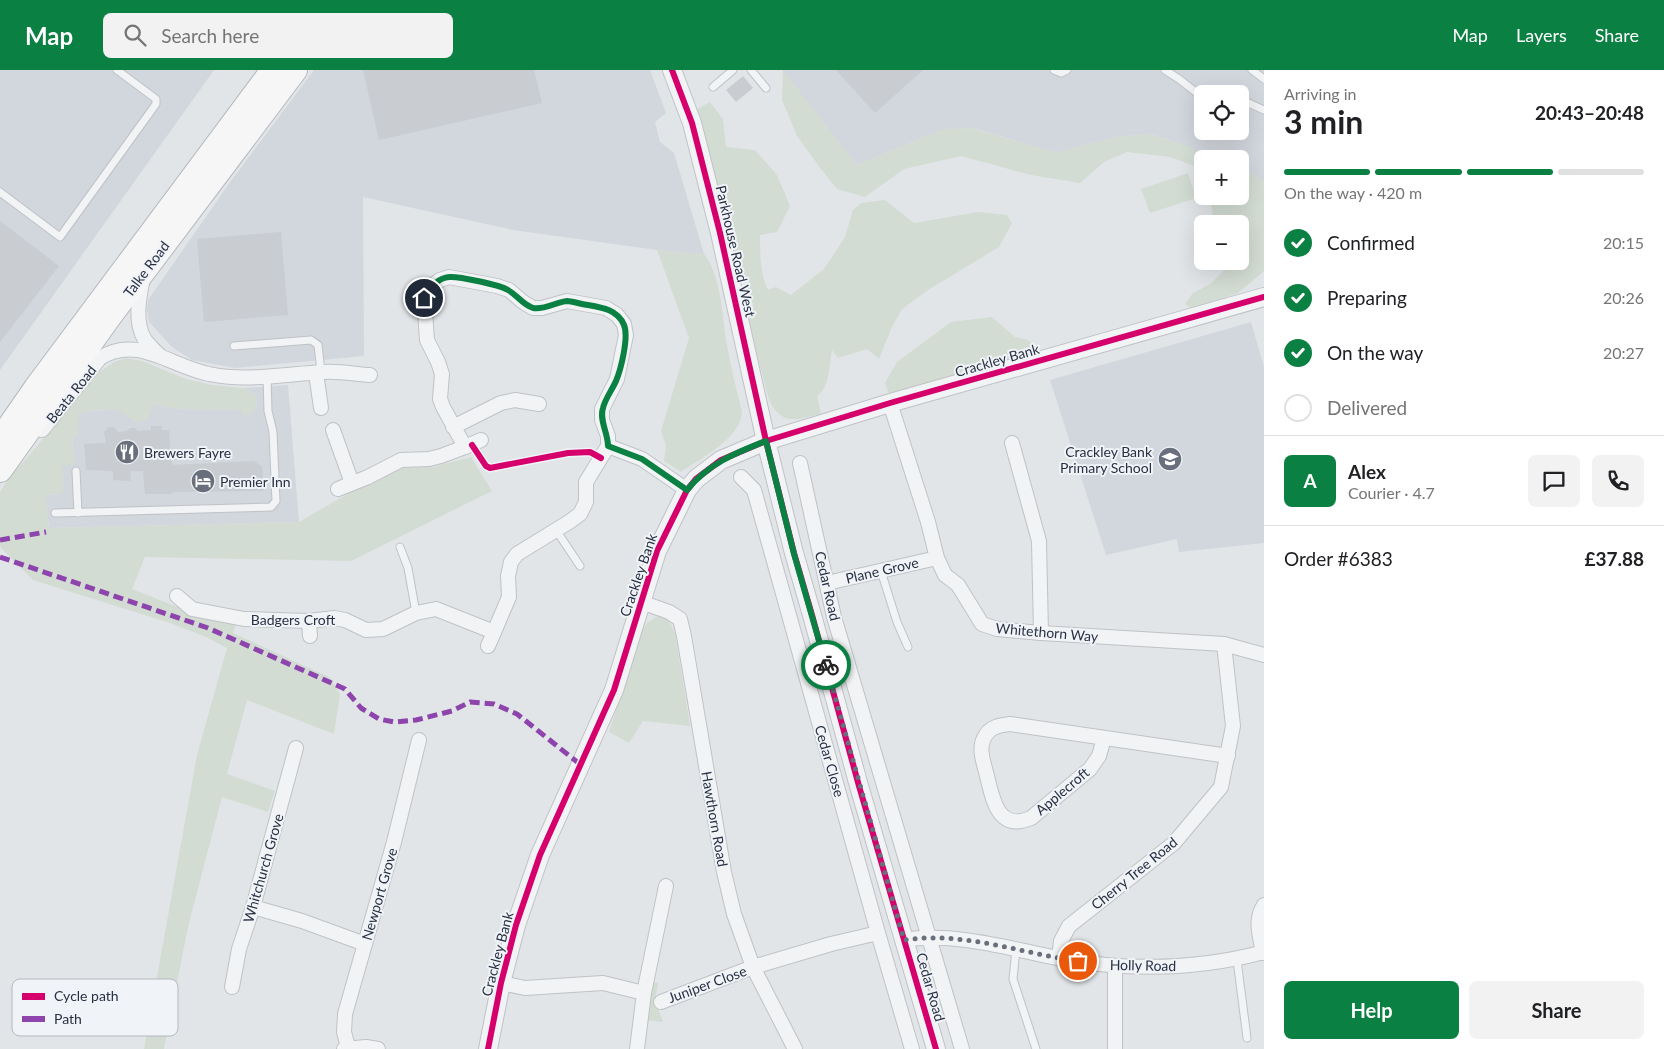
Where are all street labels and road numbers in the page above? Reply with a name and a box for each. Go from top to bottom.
street label: Parkhouse Road West [713,184,759,318]
street label: Talke Road [119,238,173,300]
street label: Crackley Bank [953,340,1042,380]
street label: Beata Road [42,362,100,426]
street label: Crackley Bank [616,530,660,619]
street label: Cedar Road [812,550,844,622]
street label: Plane Grove [844,553,920,587]
street label: Badgers Croft [251,611,336,628]
street label: Whitethorn Way [995,619,1100,645]
street label: Cedar Close [812,723,848,799]
street label: Applecroft [1032,763,1093,818]
street label: Hawthorn Road [698,770,732,868]
street label: Whitchurch Grove [239,811,287,925]
street label: Cherry Tree Road [1088,833,1180,913]
street label: Newport Grove [358,846,400,942]
street label: Crackley Bank [478,909,517,998]
street label: Cedar Road [913,951,949,1023]
street label: Holly Road [1110,956,1176,974]
street label: Juniper Close [665,962,749,1006]

